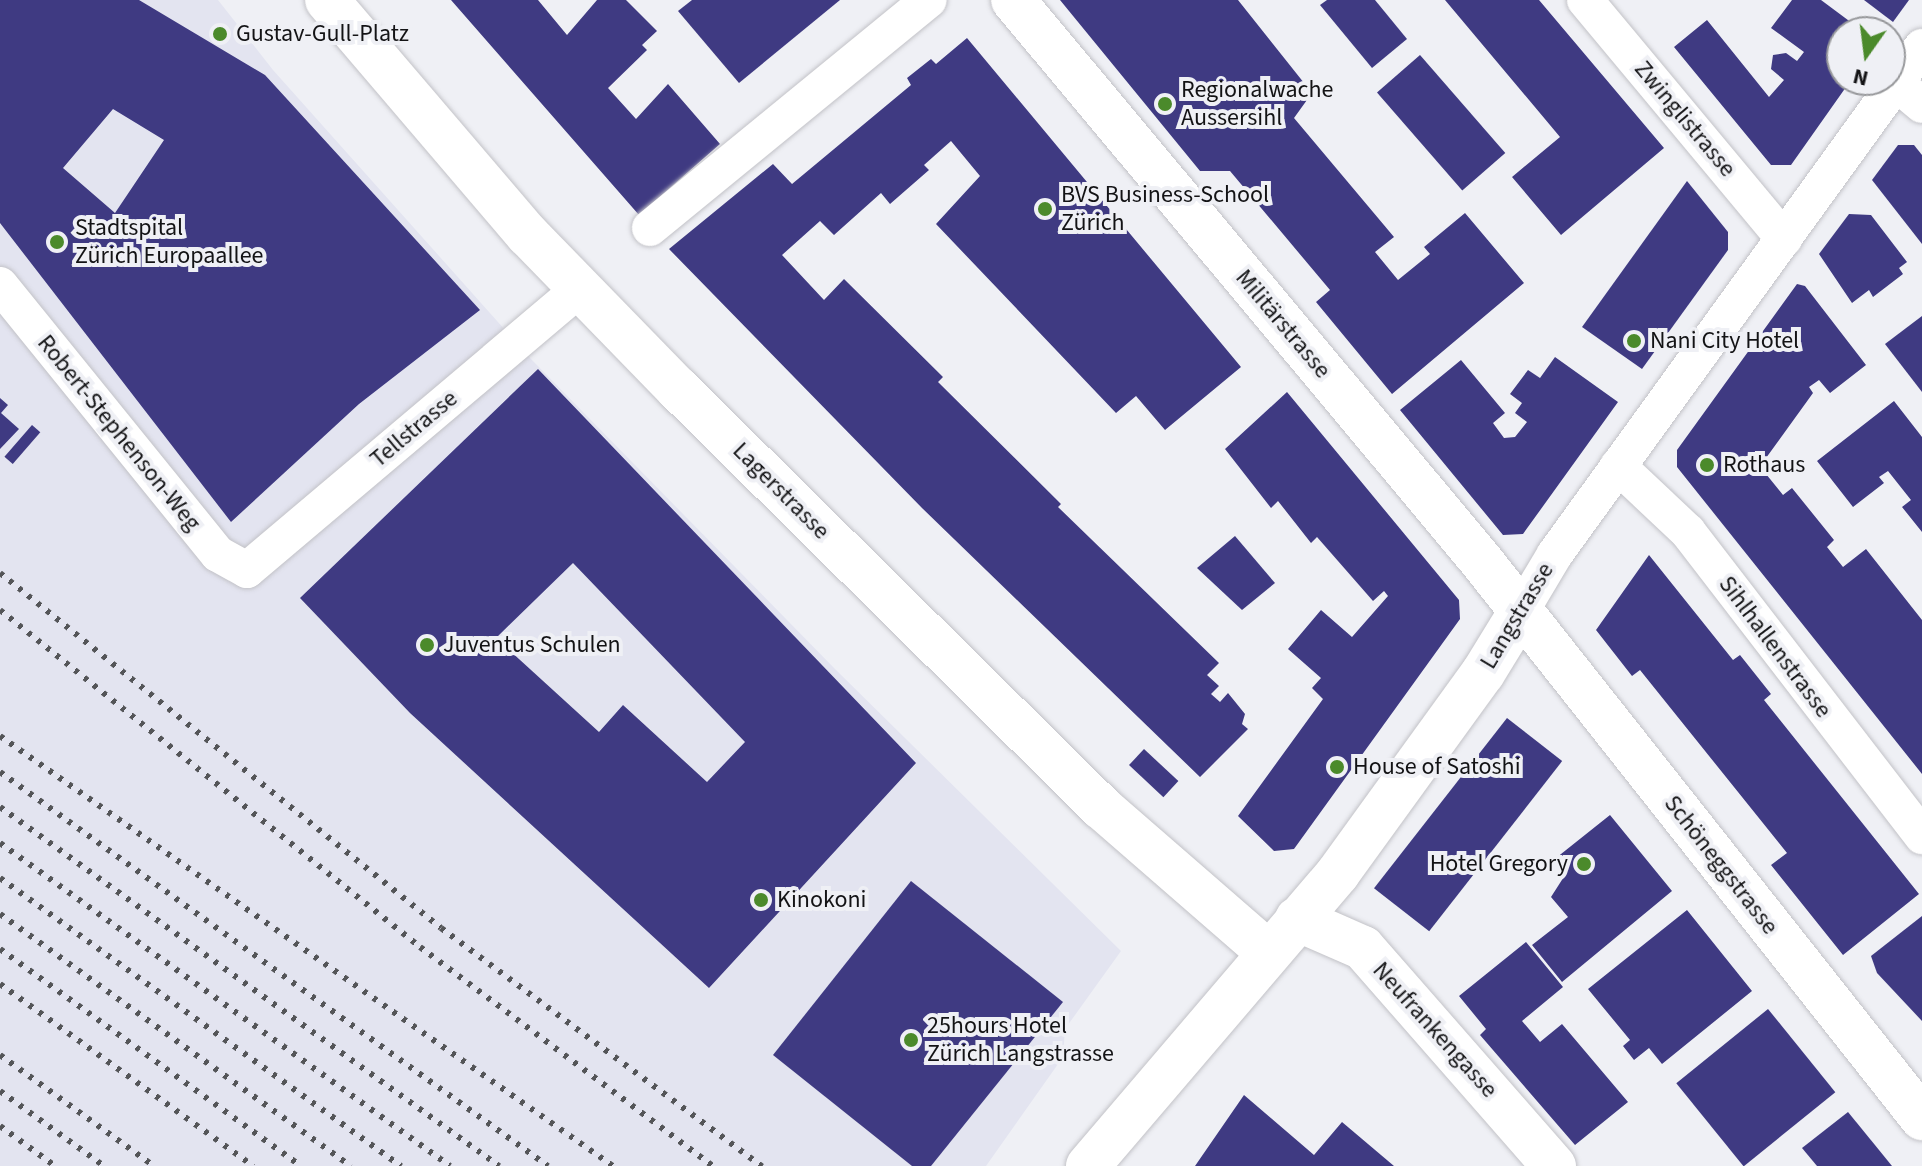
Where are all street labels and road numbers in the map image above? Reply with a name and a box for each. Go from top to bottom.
street label: Zwinglistrasse [1628,55,1742,183]
street label: Militärstrasse [1229,264,1337,384]
street label: Robert-Stephenson-Weg [31,329,207,537]
street label: Tellstrasse [365,384,463,474]
street label: Lagerstrasse [727,437,835,545]
street label: Langstrasse [1474,558,1560,674]
street label: Sihlhallenstrasse [1712,570,1838,724]
street label: Schöneggstrasse [1658,790,1784,940]
street label: Neufrankengasse [1366,956,1504,1104]

